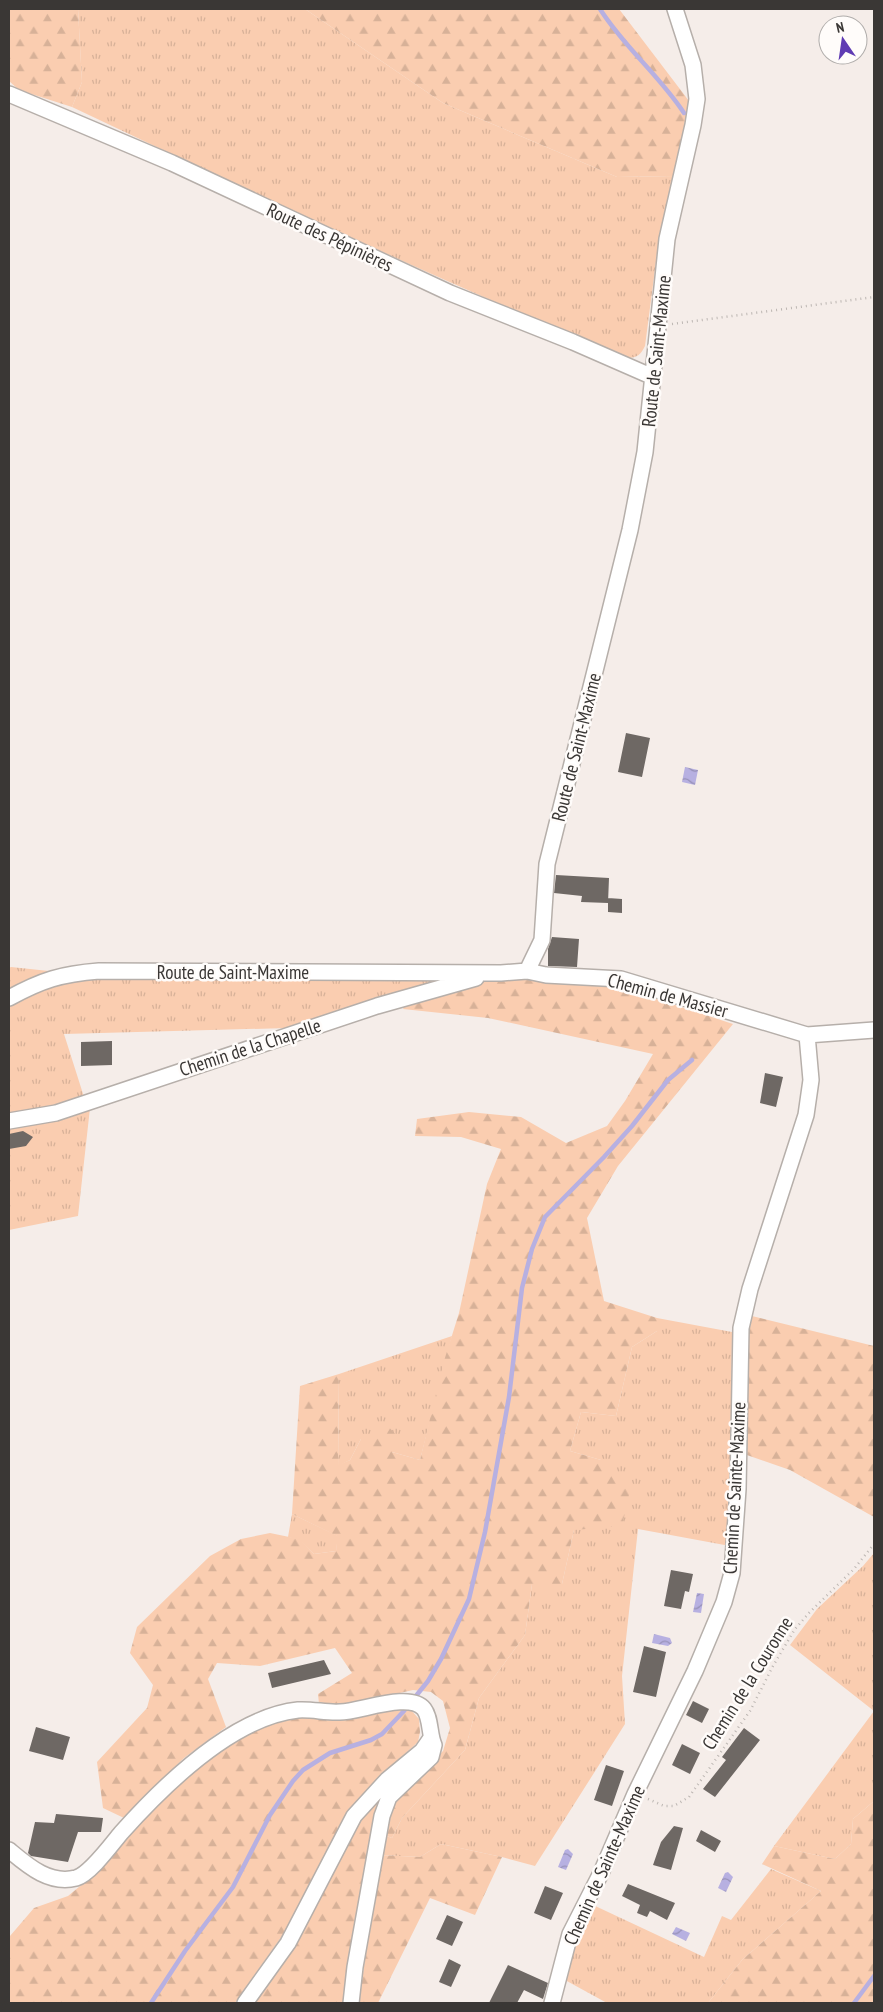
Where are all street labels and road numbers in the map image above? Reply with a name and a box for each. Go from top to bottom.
street label: Route des Pépinières [263,197,397,277]
street label: Route de Saint-Maxime [636,274,676,428]
street label: Route de Saint-Maxime [546,670,606,824]
street label: Route de Saint-Maxime [157,960,309,984]
street label: Chemin de Massier [605,967,732,1023]
street label: Chemin de la Chapelle [176,1013,324,1081]
street label: Chemin de Sainte-Maxime [718,1401,751,1575]
street label: Chemin de la Couronne [696,1612,798,1754]
street label: Chemin de Sainte-Maxime [558,1781,650,1949]

